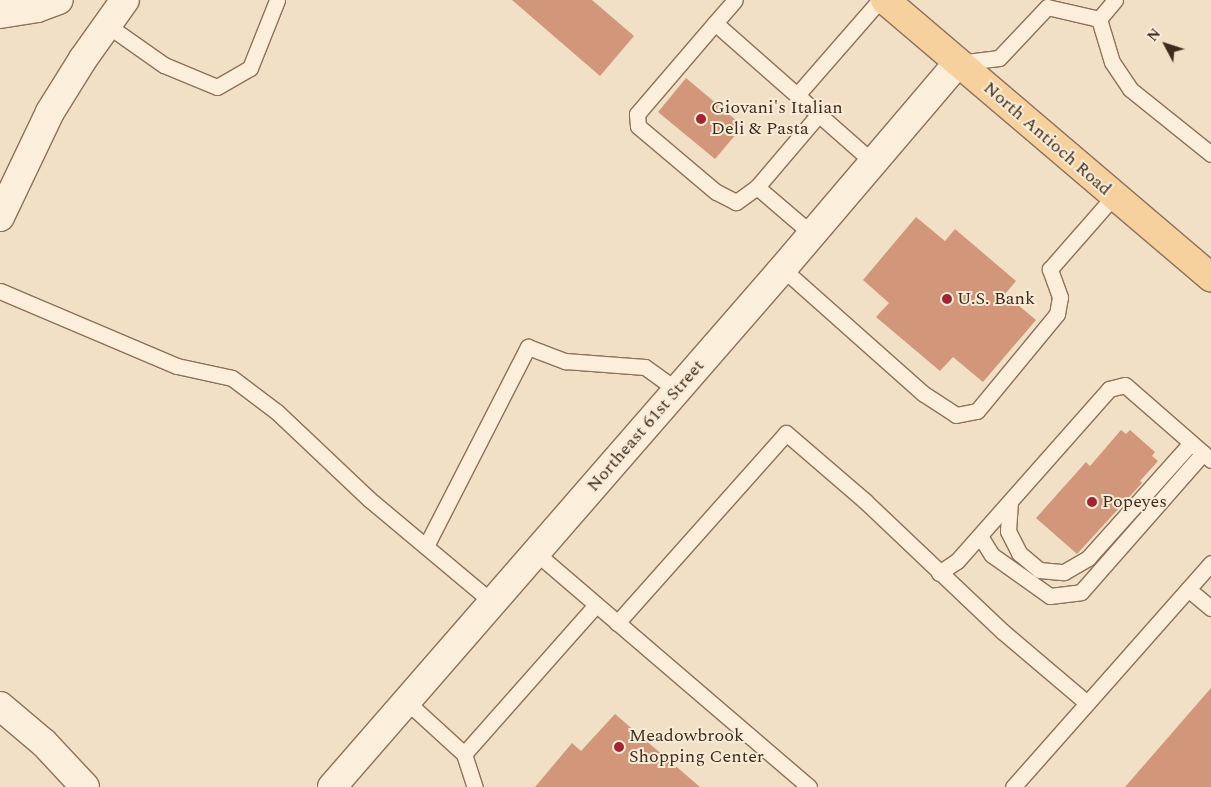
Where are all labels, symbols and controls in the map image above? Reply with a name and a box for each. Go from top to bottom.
north arrow [1141,20,1191,70]
text: N [1142,24,1166,46]
street label: North Antioch Road [979,78,1115,200]
place label: Giovani's Italian Deli & Pasta [711,98,843,140]
marker: Giovani's Italian Deli & Pasta [695,113,707,125]
place label: U.S. Bank [957,288,1035,310]
marker: U.S. Bank [941,293,953,305]
street label: Northeast 61st Street [583,356,709,496]
place label: Popeyes [1102,491,1167,513]
marker: Popeyes [1086,496,1098,508]
place label: Meadowbrook Shopping Center [629,726,764,769]
marker: Meadowbrook Shopping Center [613,741,625,753]

